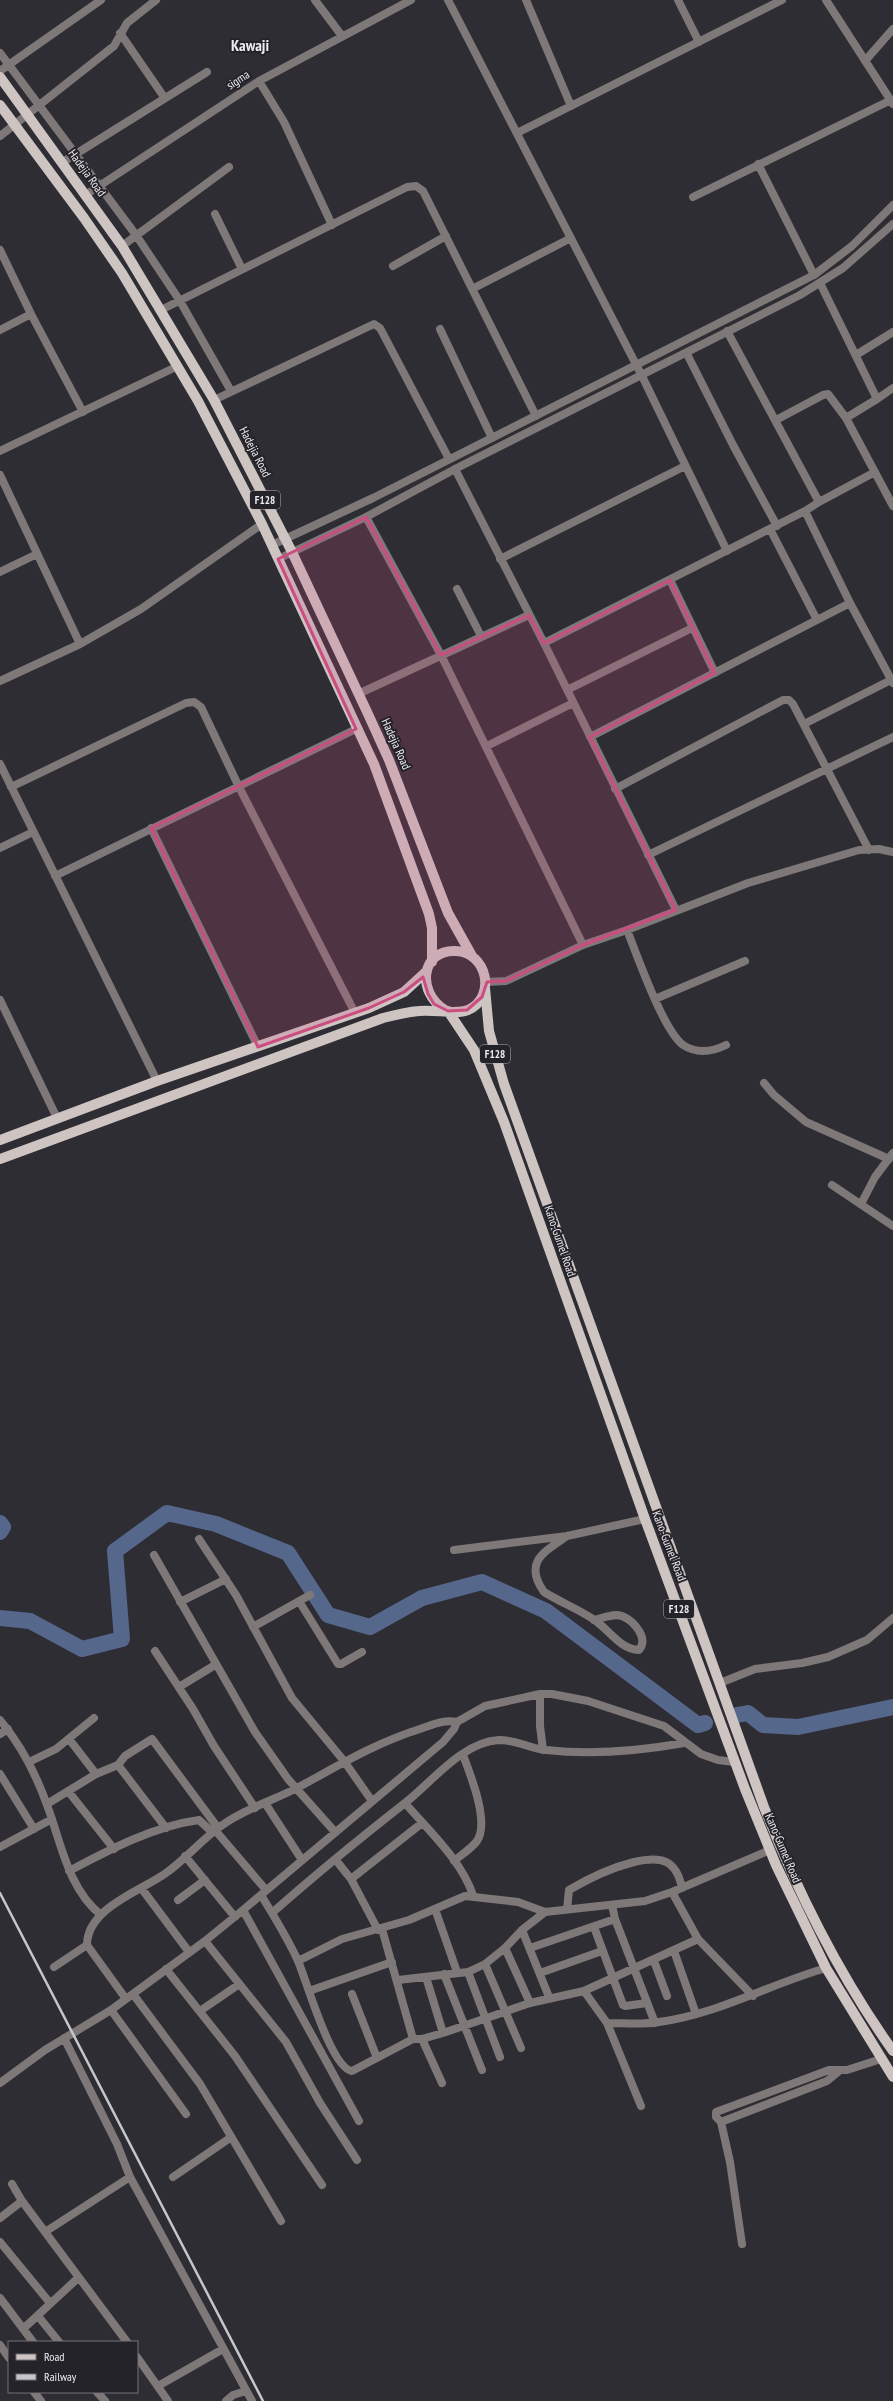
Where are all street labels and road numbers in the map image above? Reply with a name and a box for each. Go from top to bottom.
street label: sigma [223,67,252,93]
street label: Hadejia Road [65,146,109,199]
street label: Hadejia Road [236,424,274,479]
road number: F128 [250,491,280,509]
street label: Hadejia Road [379,716,414,772]
road number: F128 [480,1045,510,1063]
street label: Kano-Gumel Road [541,1203,580,1278]
street label: Kano-Gumel Road [649,1509,690,1583]
road number: F128 [664,1600,694,1618]
street label: Kano-Gumel Road [762,1811,805,1885]

